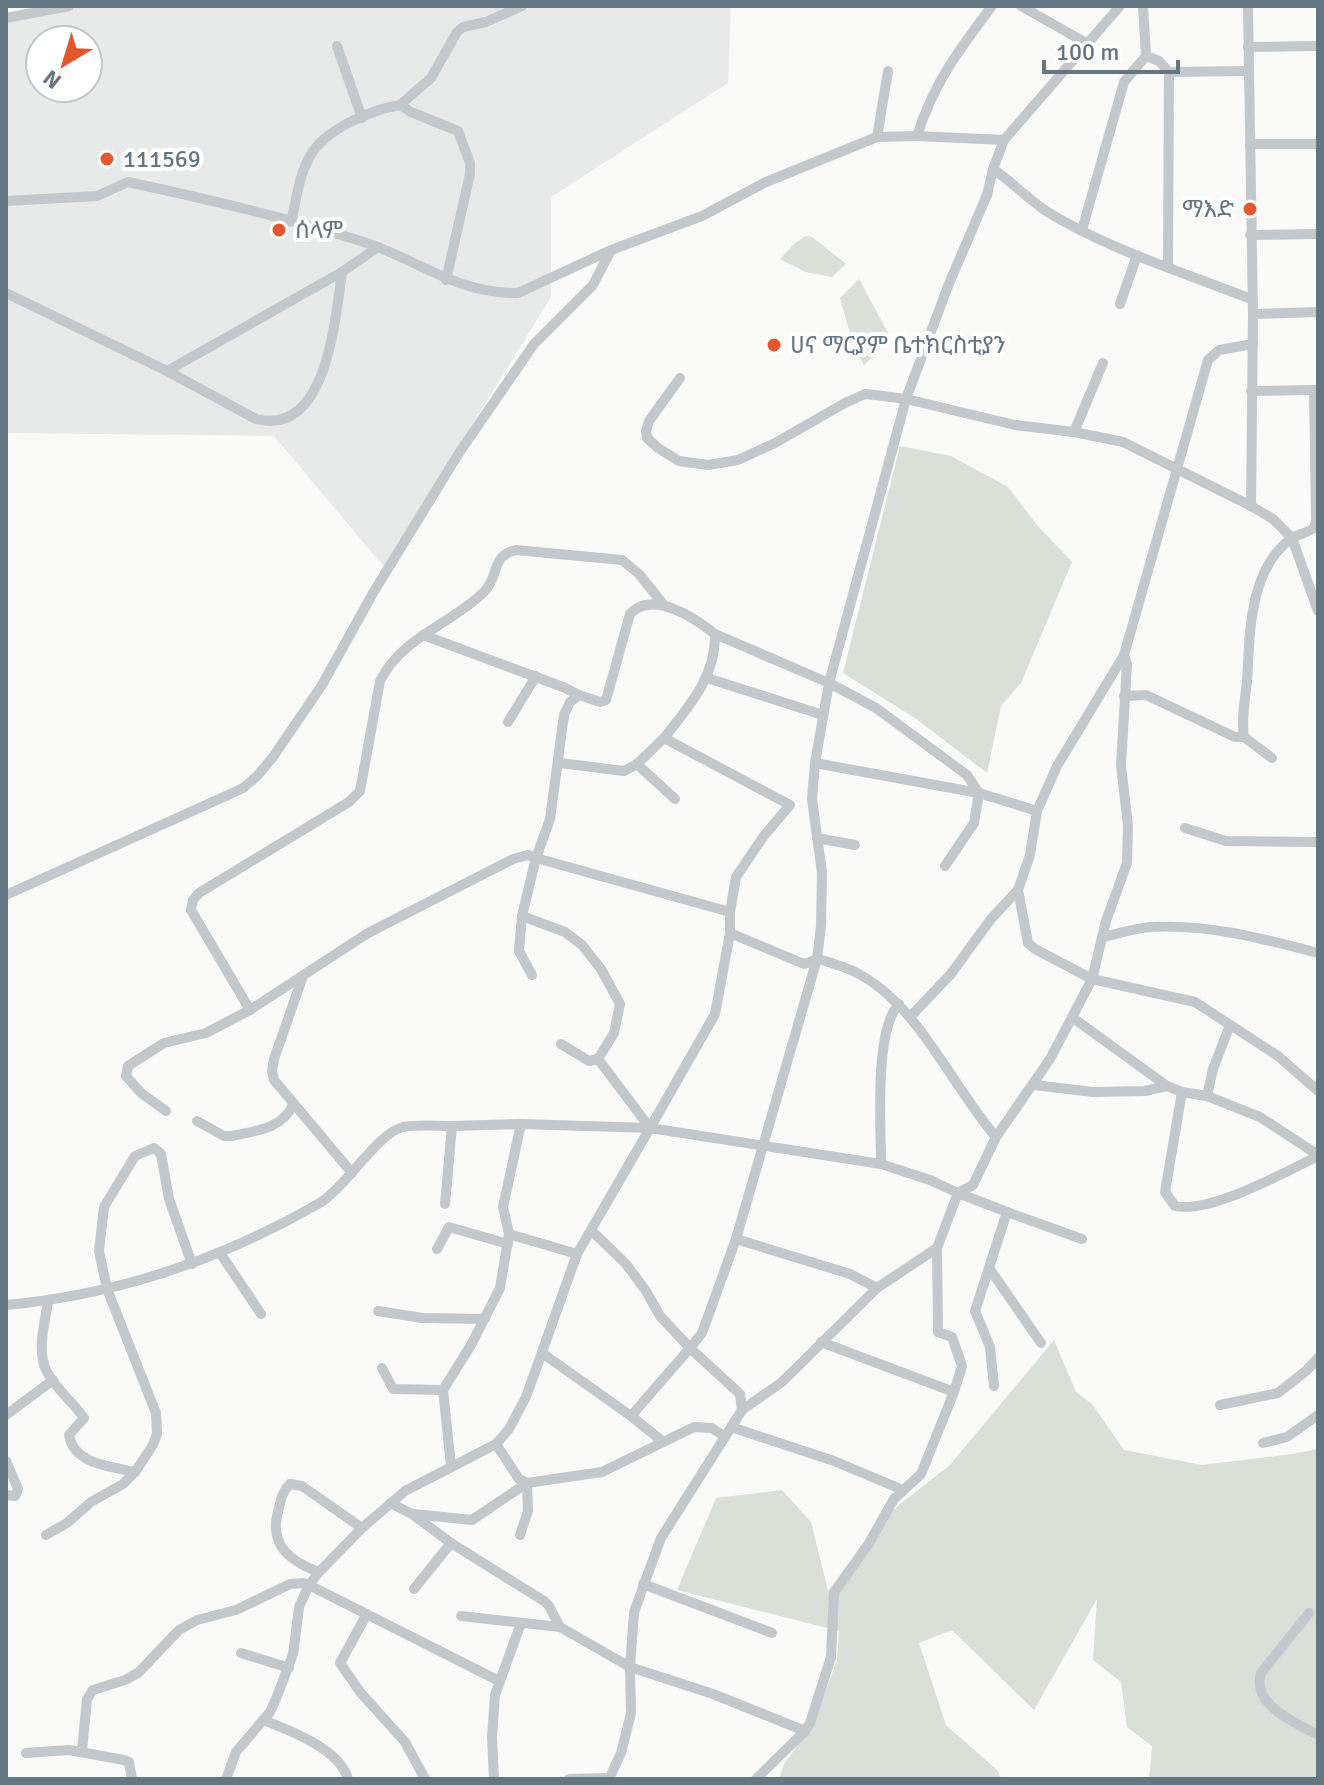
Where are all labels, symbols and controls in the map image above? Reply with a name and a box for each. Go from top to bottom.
north arrow [24,24,104,104]
scale bar [1044,24,1178,74]
text: 100 m [1056,37,1119,67]
text: N [38,64,66,95]
place label: 111569 [123,144,201,174]
marker: 111569 [98,150,116,168]
place label: ማእድ [1182,194,1234,224]
marker: ማእድ [1241,200,1259,218]
place label: ሰላም [295,215,343,245]
marker: ሰላም [270,221,288,239]
place label: ሀና ማርያም ቤተክርስቲያን [790,330,1006,360]
marker: ሀና ማርያም ቤተክርስቲያን [765,336,783,354]

